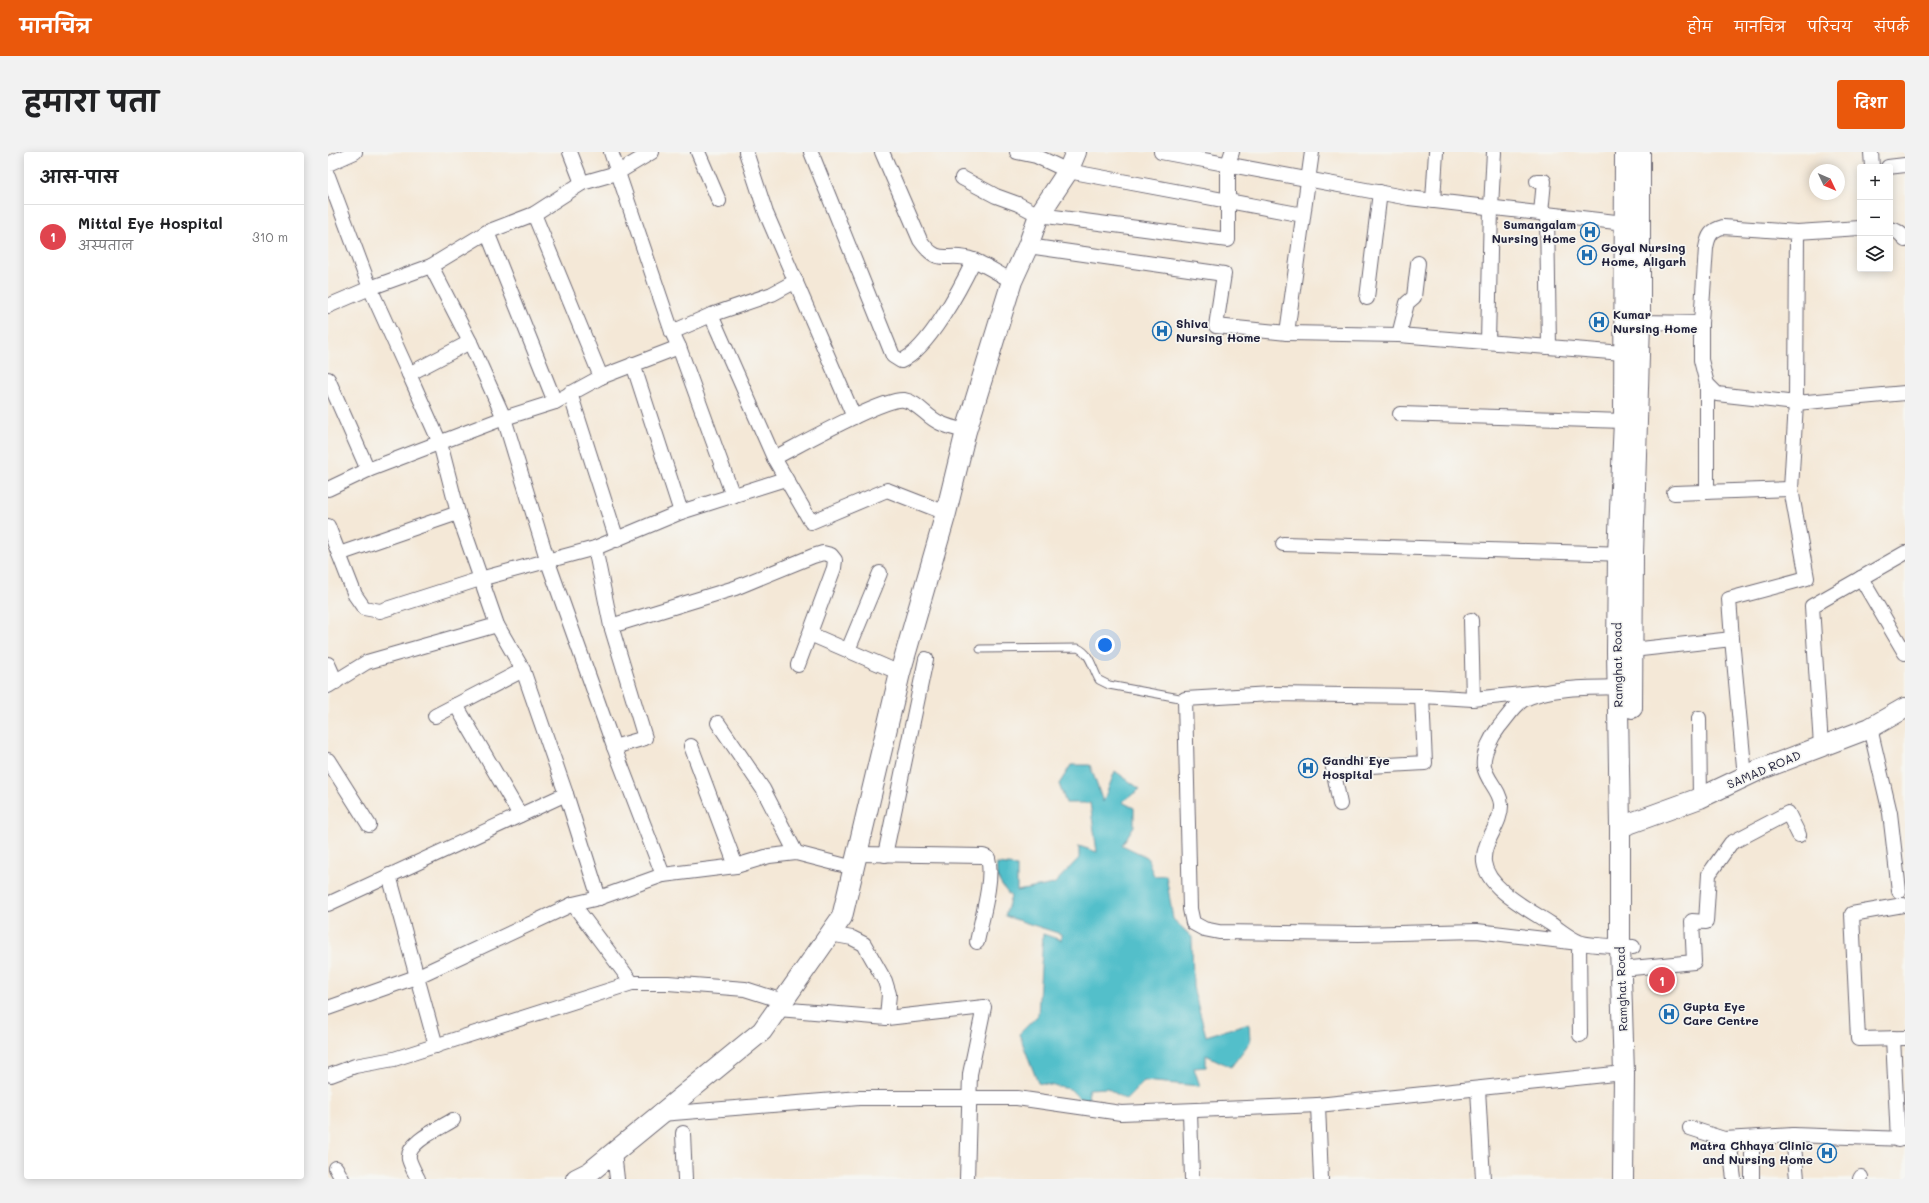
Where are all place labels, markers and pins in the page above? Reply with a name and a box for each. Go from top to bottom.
place label: Sumangalam Nursing Home [1492,216,1576,246]
hospital icon: Sumangalam Nursing Home [1579,221,1601,243]
place label: Goyal Nursing Home, Aligarh [1601,239,1686,269]
hospital icon: Goyal Nursing Home, Aligarh [1576,244,1598,266]
place label: Kumar Nursing Home [1613,306,1697,336]
hospital icon: Kumar Nursing Home [1588,311,1610,333]
place label: Shiva Nursing Home [1176,315,1260,345]
hospital icon: Shiva Nursing Home [1151,320,1173,342]
place label: Gandhi Eye Hospital [1322,752,1390,782]
hospital icon: Gandhi Eye Hospital [1297,757,1319,779]
pin: 1 [1649,965,1675,995]
place label: Gupta Eye Care Centre [1683,998,1759,1028]
hospital icon: Gupta Eye Care Centre [1658,1003,1680,1025]
place label: Matra Chhaya Clinic and Nursing Home [1690,1137,1813,1167]
hospital icon: Matra Chhaya Clinic and Nursing Home [1816,1142,1838,1164]

